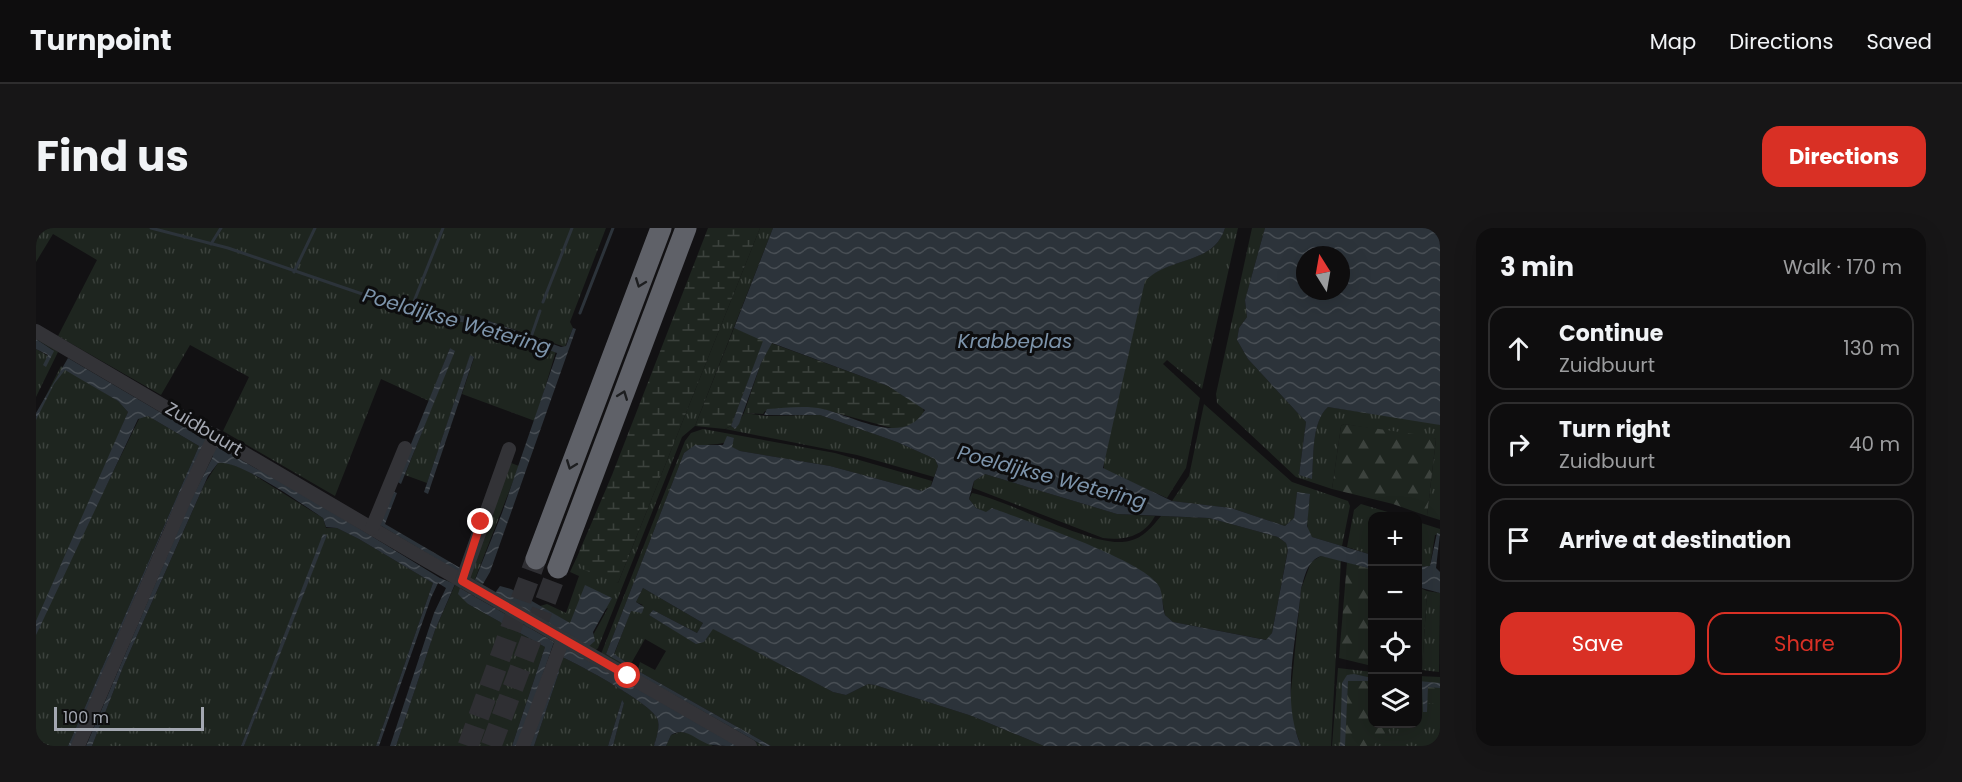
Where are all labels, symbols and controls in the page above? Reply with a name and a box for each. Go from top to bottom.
text: Turnpoint [30,21,172,60]
text: Map [1650,27,1696,56]
text: Directions [1729,27,1833,56]
text: Saved [1866,27,1932,56]
button: Directions [1762,126,1926,187]
text: Find us [36,127,189,186]
north arrow [1296,246,1350,300]
text: 3 min [1500,249,1574,285]
text: Walk · 170 m [1783,253,1902,281]
one-way arrow [635,277,648,288]
water label: Poeldijkse Wetering [360,281,554,361]
text: Continue [1559,318,1663,349]
water label: Krabbeplas [958,327,1072,355]
icon: ahead [1502,332,1535,365]
text: 130 m [1843,334,1900,362]
text: Zuidbuurt [1559,351,1655,379]
one-way arrow [616,390,629,401]
street label: Zuidbuurt [161,396,248,462]
text: Turn right [1559,414,1670,445]
icon: right [1502,428,1535,461]
text: 40 m [1849,430,1900,458]
water label: Poeldijkse Wetering [954,438,1150,516]
text: Zuidbuurt [1559,447,1655,475]
one-way arrow [566,459,578,470]
route end [467,508,493,534]
map controls [1368,512,1422,728]
button: + [1368,512,1422,566]
icon: arrive [1502,524,1535,557]
text: Arrive at destination [1559,525,1791,556]
button: − [1368,566,1422,620]
button: Save [1500,612,1695,675]
button: Share [1707,612,1902,675]
button: locate [1368,620,1422,674]
route start [614,662,640,688]
button: layers [1368,674,1422,728]
scale bar [54,704,204,732]
text: 100 m [63,706,109,729]

